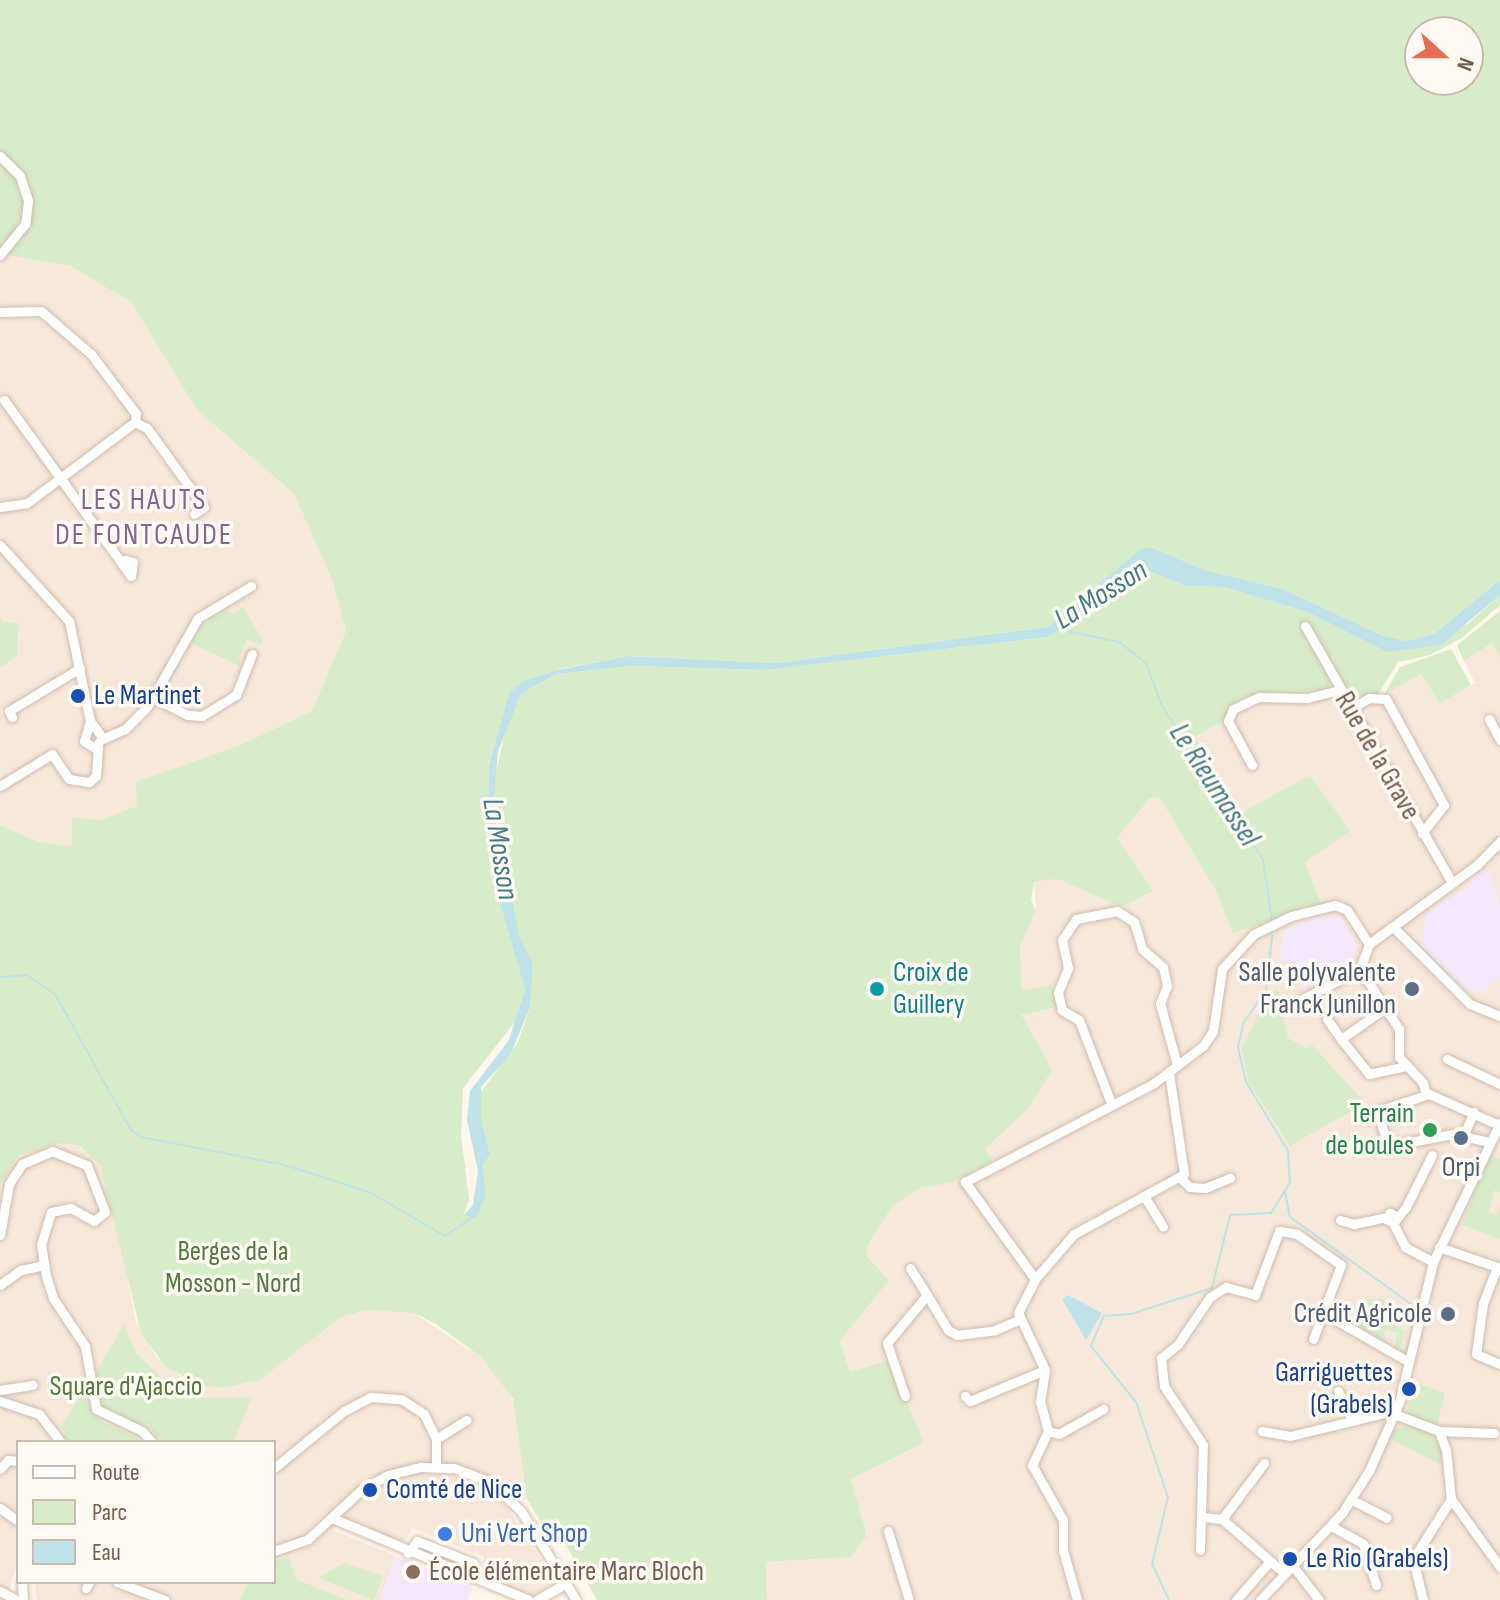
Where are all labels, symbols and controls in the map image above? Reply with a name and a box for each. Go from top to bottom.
north arrow [1404,16,1484,96]
text: N [1450,54,1480,74]
district label: LES HAUTS DE FONTCAUDE [55,482,233,552]
water label: La Mosson [1048,553,1154,637]
place label: Le Martinet [94,679,201,713]
street label: Rue de la Grave [1327,686,1427,826]
marker: Le Martinet [69,687,87,705]
water label: Le Rieumassel [1161,717,1267,853]
water label: La Mosson [474,795,526,903]
place label: Croix de Guillery [893,956,969,1022]
place label: Salle polyvalente Franck Junillon [1238,956,1396,1022]
marker: Croix de Guillery [868,980,886,998]
marker: Salle polyvalente Franck Junillon [1403,980,1421,998]
place label: Terrain de boules [1325,1097,1414,1163]
marker: Terrain de boules [1421,1121,1439,1139]
marker: Orpi [1452,1129,1470,1147]
place label: Orpi [1442,1151,1480,1185]
park label: Berges de la Mosson - Nord [165,1235,301,1301]
place label: Crédit Agricole [1294,1297,1432,1331]
marker: Crédit Agricole [1439,1305,1457,1323]
place label: Garriguettes (Grabels) [1275,1356,1393,1422]
park label: Square d'Ajaccio [50,1370,202,1404]
marker: Garriguettes (Grabels) [1400,1380,1418,1398]
legend [16,1440,276,1584]
text: Route [92,1458,140,1487]
place label: Comté de Nice [386,1473,522,1507]
marker: Comté de Nice [361,1481,379,1499]
text: Parc [92,1498,127,1527]
place label: Uni Vert Shop [461,1517,588,1551]
marker: Uni Vert Shop [436,1525,454,1543]
text: Eau [92,1538,121,1567]
place label: Le Rio (Grabels) [1306,1542,1449,1576]
marker: Le Rio (Grabels) [1281,1550,1299,1568]
place label: École élémentaire Marc Bloch [429,1555,704,1589]
marker: École élémentaire Marc Bloch [404,1563,422,1581]

